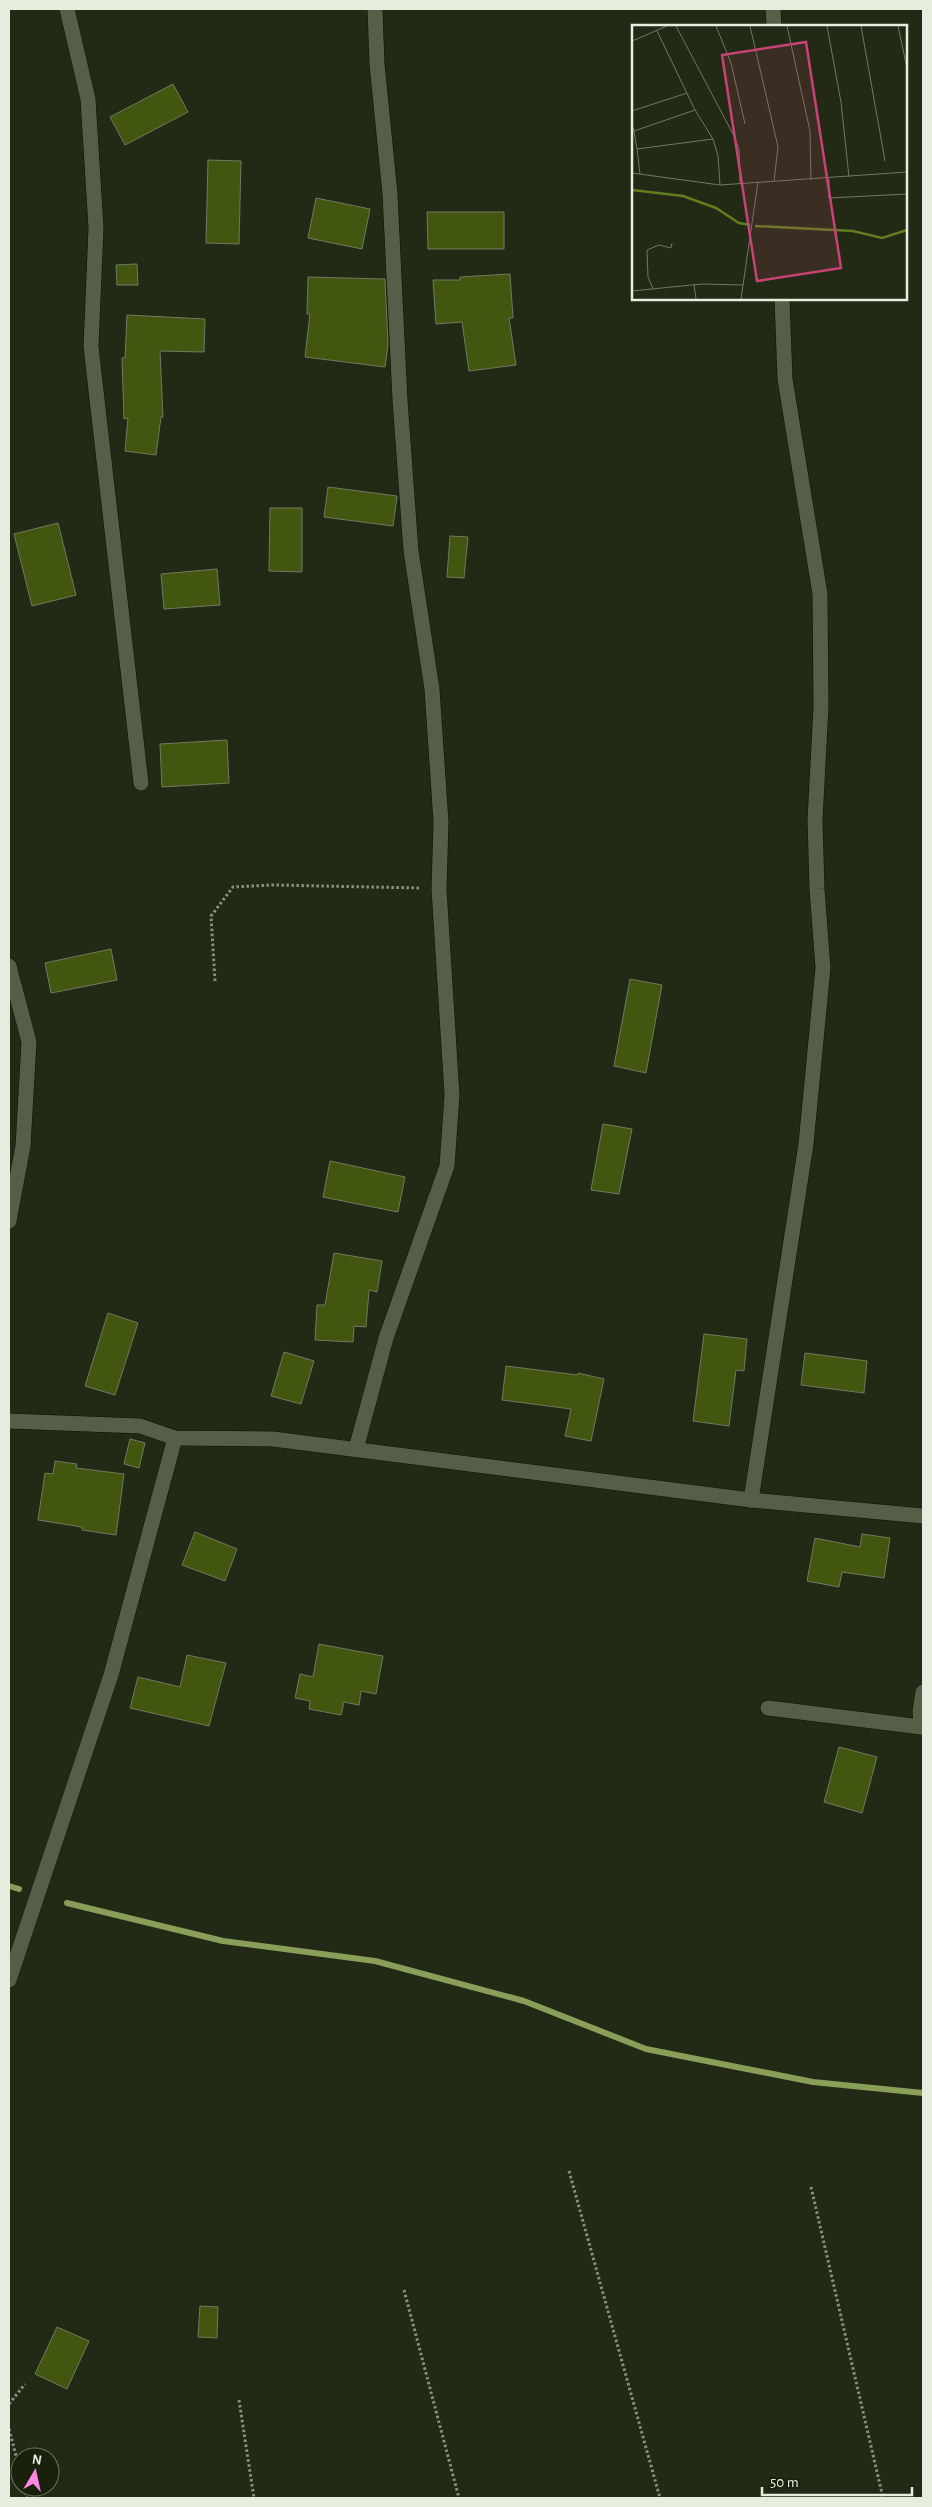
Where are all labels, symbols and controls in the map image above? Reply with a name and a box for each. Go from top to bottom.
inset map [632,25,907,300]
north arrow [10,2447,60,2497]
text: N [31,2452,43,2468]
scale bar [762,2464,912,2496]
text: 50 m [770,2475,799,2490]

